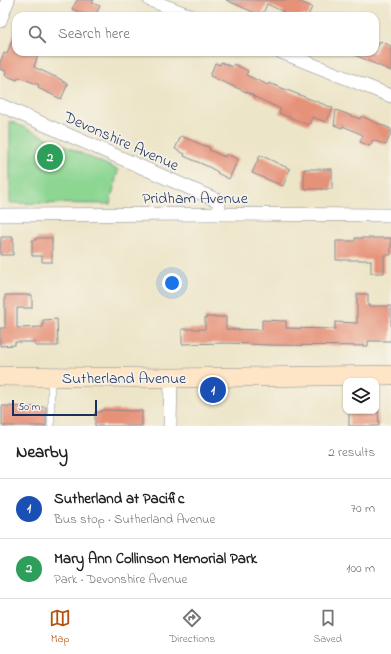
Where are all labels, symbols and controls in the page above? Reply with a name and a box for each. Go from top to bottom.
search box [12,12,379,56]
icon: search [26,23,48,45]
text: Search here [58,23,130,45]
street label: Devonshire Avenue [59,105,183,178]
pin: 2 [37,142,63,172]
street label: Pridham Avenue [142,187,249,211]
your location [162,273,182,293]
street label: Sutherland Avenue [62,367,187,391]
pin: 1 [200,375,226,405]
map controls [343,378,379,414]
button: layers [343,378,379,414]
scale bar [12,398,97,417]
text: 50 m [18,399,40,415]
text: Nearby [16,440,68,465]
text: 2 results [328,443,375,462]
text: Sutherland at Pacific [54,488,184,510]
text: 1 [27,499,31,518]
text: 70 m [351,499,375,518]
text: Bus stop · Sutherland Avenue [54,510,215,529]
text: Mary Ann Collinson Memorial Park [54,548,257,570]
text: 2 [26,559,32,578]
text: 100 m [346,559,375,578]
text: Park · Devonshire Avenue [54,570,187,589]
tab: Map [49,607,71,647]
tab: Directions [169,607,215,647]
tab: Saved [313,607,342,647]

